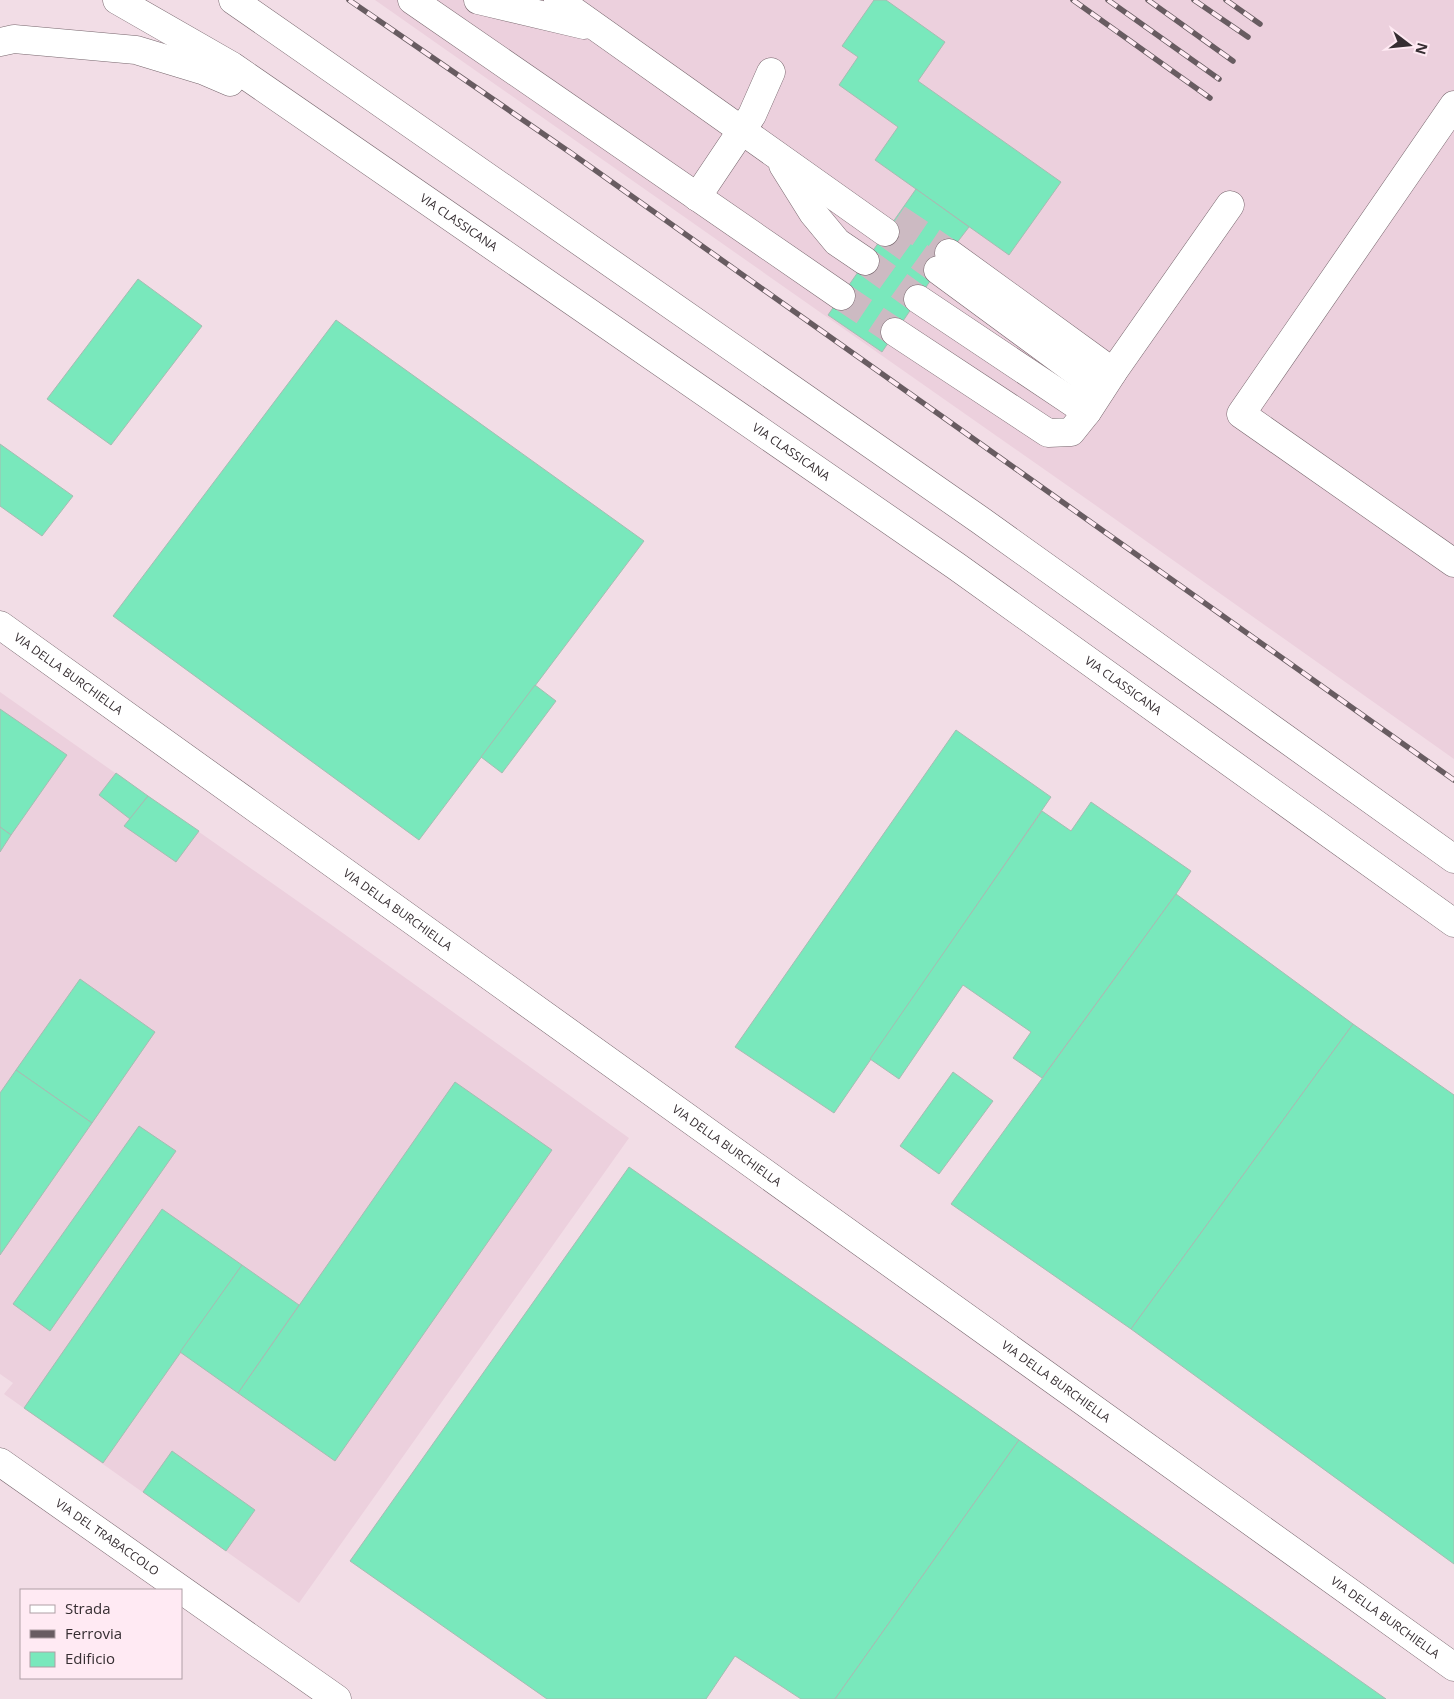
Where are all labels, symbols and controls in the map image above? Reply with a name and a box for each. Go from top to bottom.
north arrow [1384,20,1434,70]
text: N [1411,41,1433,57]
street label: VIA CLASSICANA [417,189,502,255]
street label: VIA CLASSICANA [749,419,834,485]
street label: VIA DELLA BURCHIELLA [11,629,127,719]
street label: VIA CLASSICANA [1081,652,1166,719]
street label: VIA DELLA BURCHIELLA [340,865,456,955]
street label: VIA DELLA BURCHIELLA [669,1100,785,1190]
street label: VIA DELLA BURCHIELLA [998,1336,1114,1426]
street label: VIA DEL TRABACCOLO [52,1495,163,1579]
street label: VIA DELLA BURCHIELLA [1327,1572,1444,1662]
legend [20,1589,182,1679]
text: Strada [65,1598,111,1618]
text: Ferrovia [65,1623,122,1643]
text: Edificio [65,1648,115,1668]

